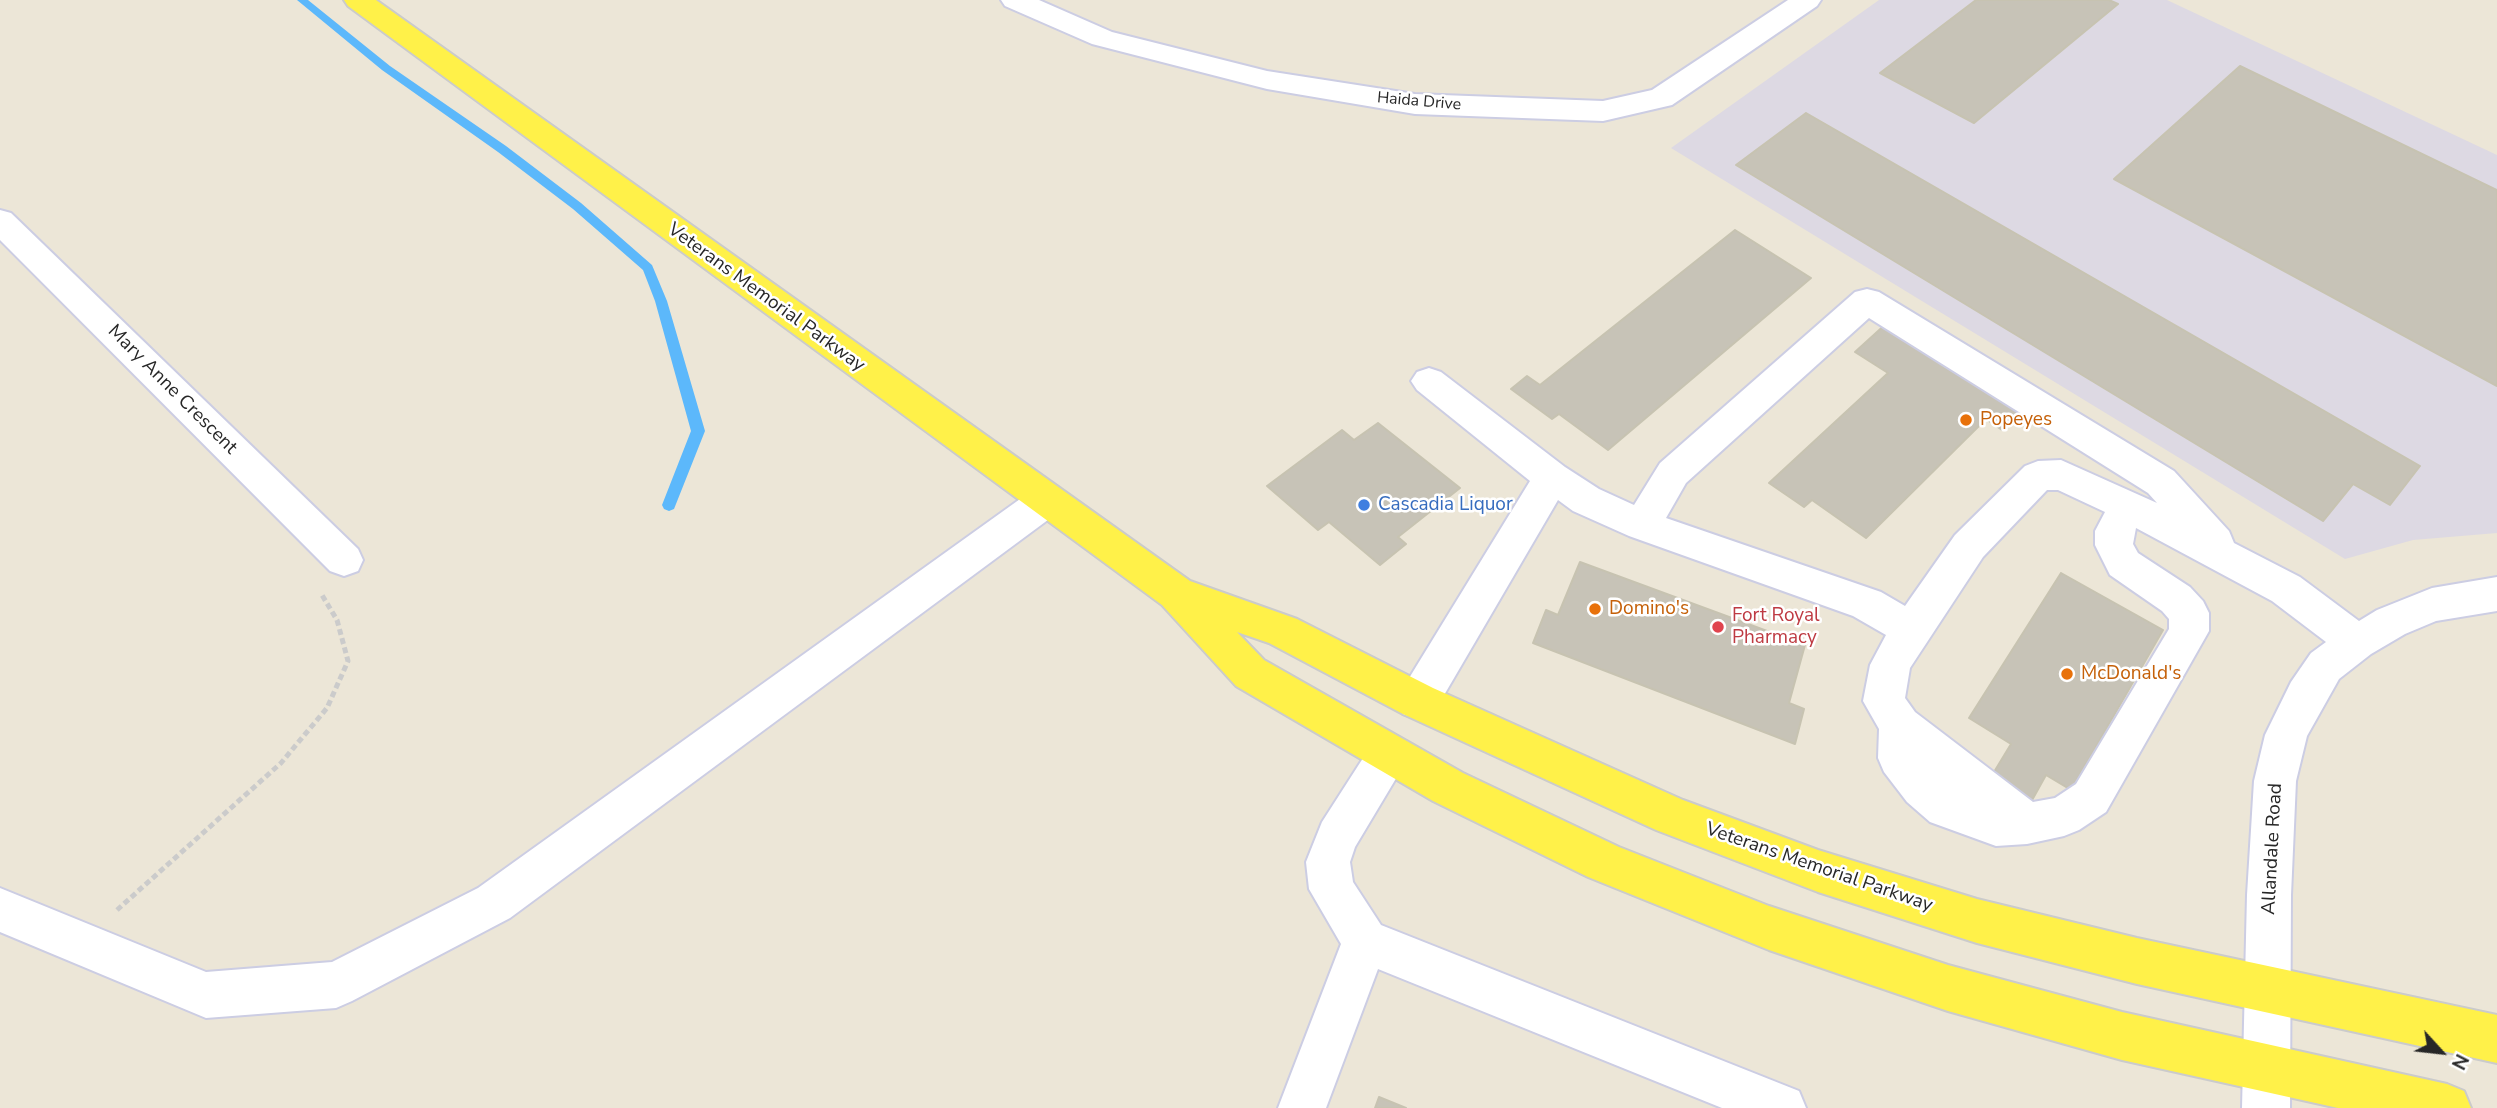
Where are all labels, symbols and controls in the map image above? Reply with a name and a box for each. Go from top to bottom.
street label: Haida Drive [1376,89,1462,115]
street label: Veterans Memorial Parkway [663,219,869,377]
street label: Mary Anne Crescent [103,321,241,459]
place label: Popeyes [1980,409,2052,431]
marker: Popeyes [1958,412,1974,428]
place label: Cascadia Liquor [1378,494,1513,516]
marker: Cascadia Liquor [1356,497,1372,513]
place label: Domino's [1609,598,1689,620]
marker: Domino's [1587,601,1603,617]
place label: Fort Royal Pharmacy [1732,605,1820,649]
marker: Fort Royal Pharmacy [1710,619,1726,635]
place label: McDonald's [2081,663,2182,685]
marker: McDonald's [2059,666,2075,682]
street label: Allandale Road [2258,783,2288,915]
street label: Veterans Memorial Parkway [1703,818,1935,918]
north arrow [2406,1017,2476,1087]
text: N [2445,1049,2475,1074]

